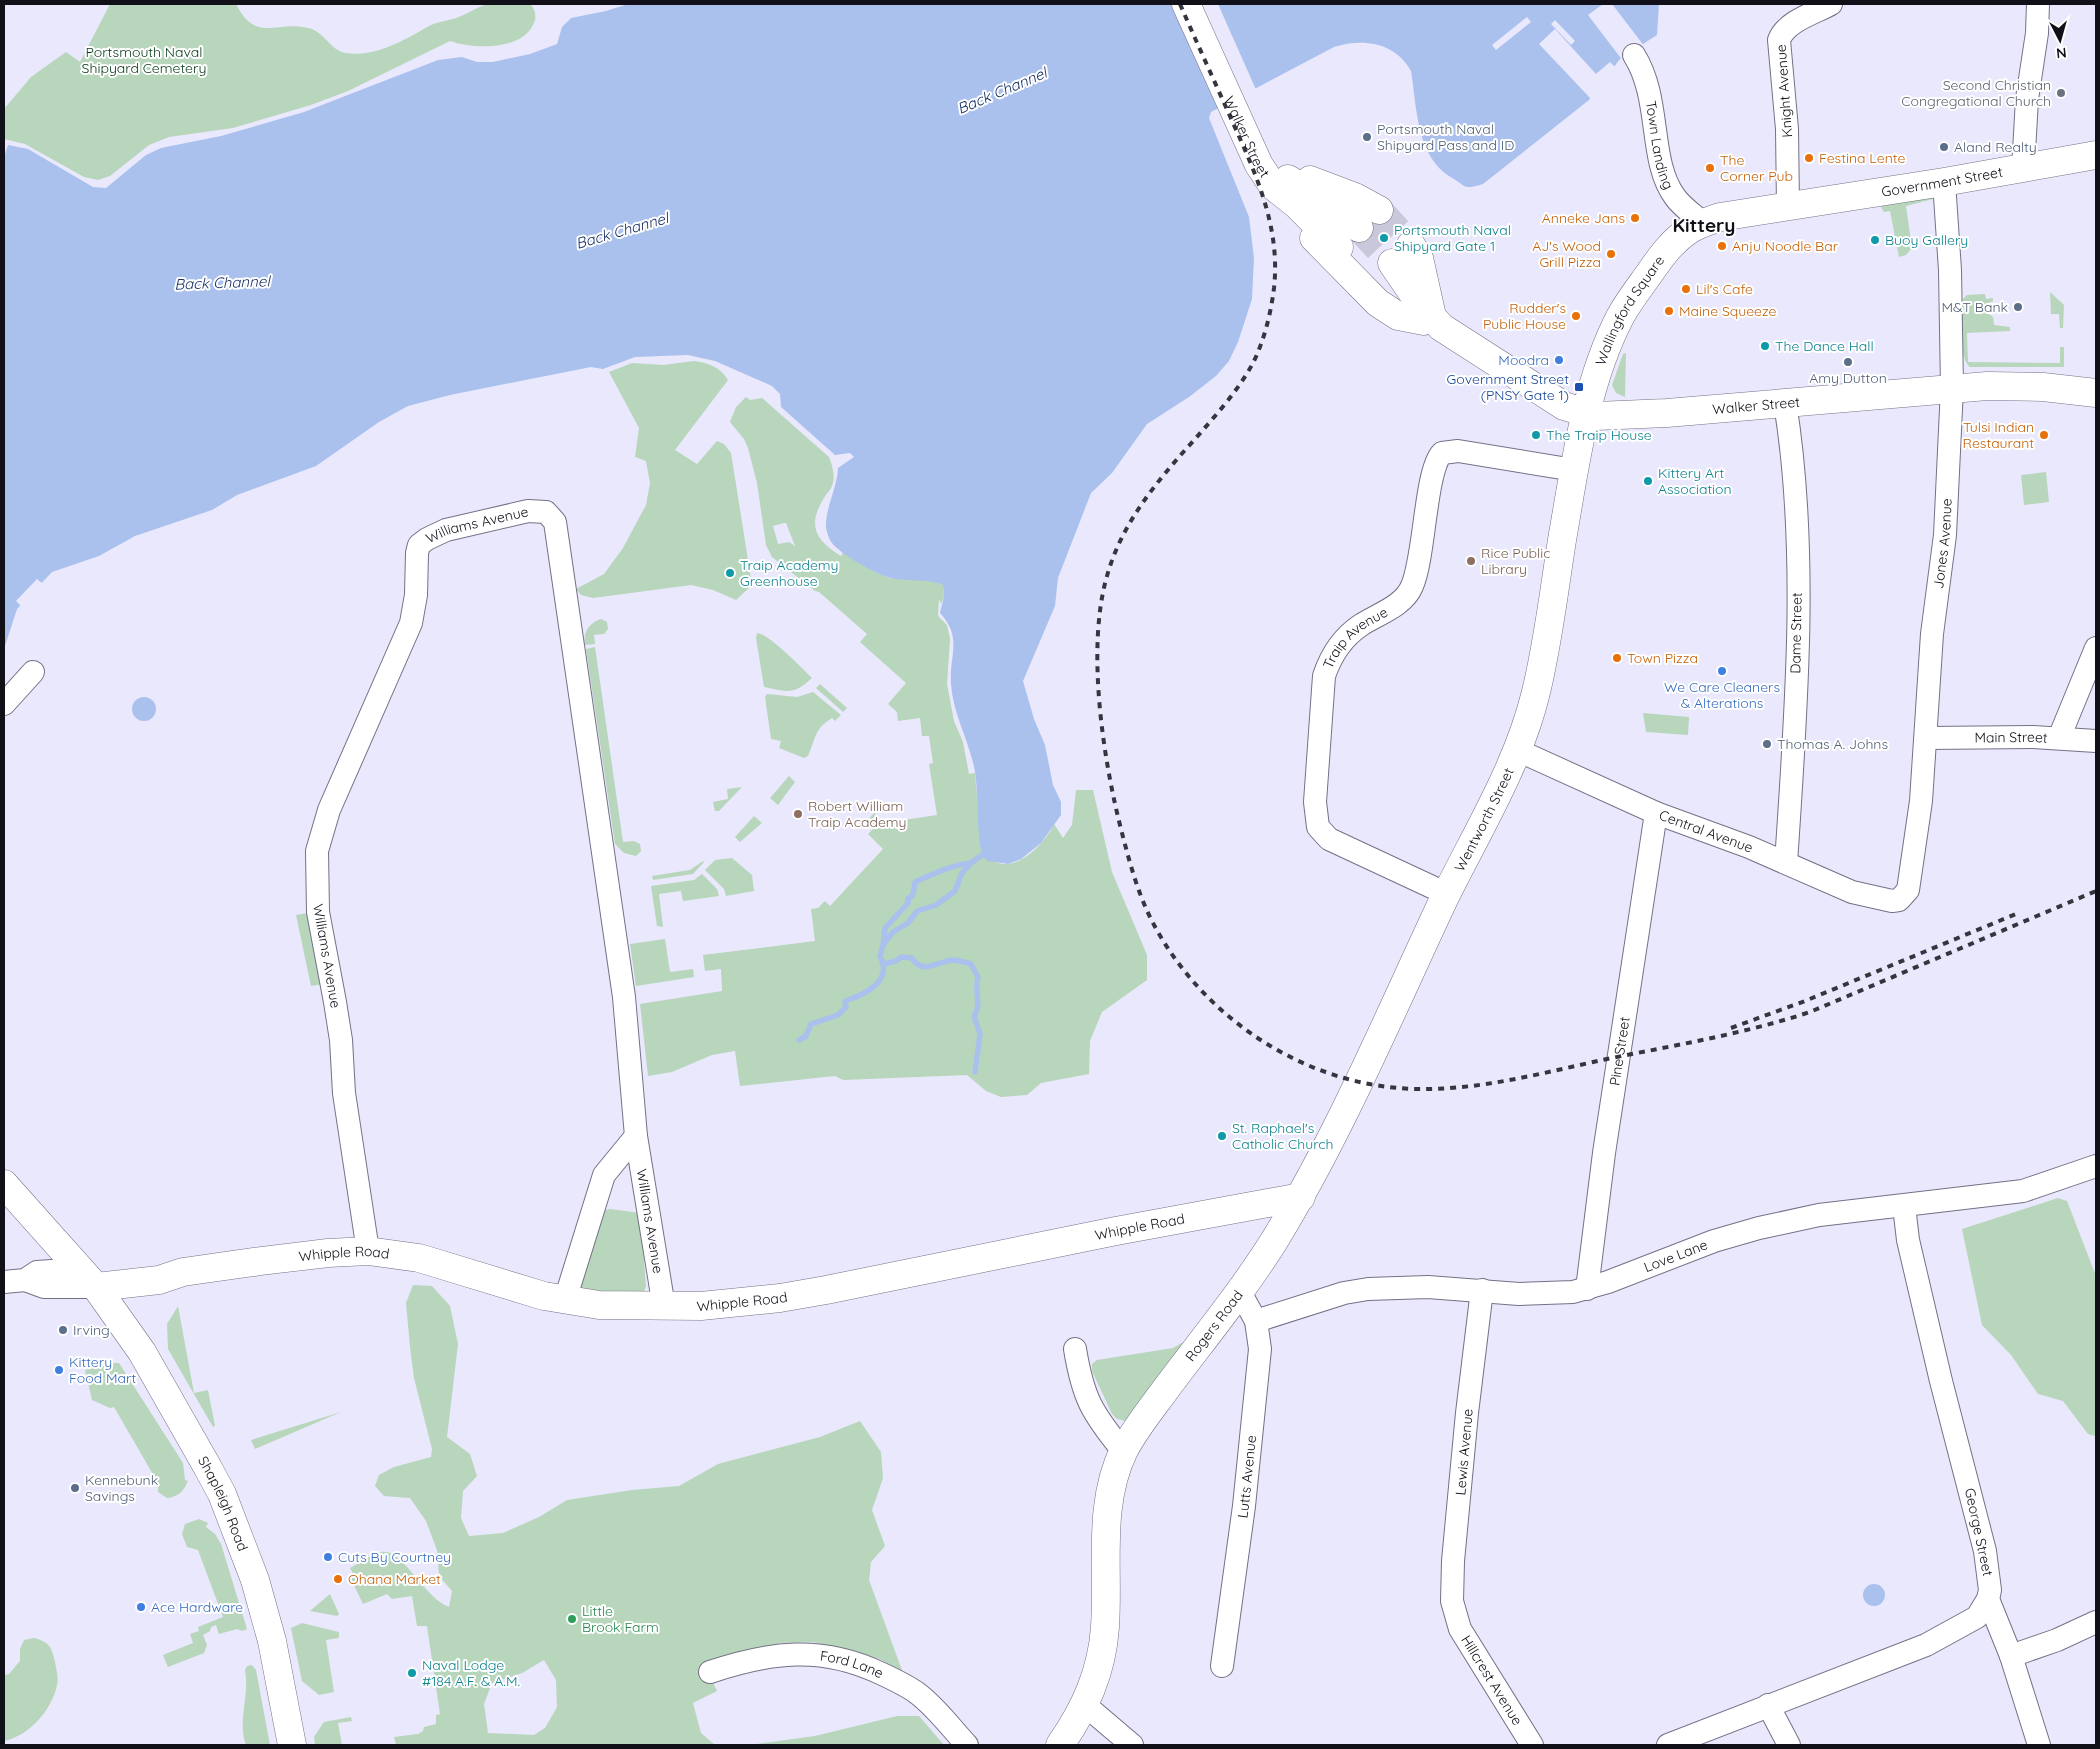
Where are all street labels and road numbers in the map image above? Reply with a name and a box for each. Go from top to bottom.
street label: Knight Avenue [1772,44,1796,138]
street label: Walker Street [1220,93,1274,181]
street label: Town Landing [1642,99,1678,192]
street label: Government Street [1880,163,2004,201]
street label: Wallingford Square [1591,252,1668,368]
street label: Walker Street [1712,393,1801,418]
street label: Jones Avenue [1929,498,1956,590]
street label: Williams Avenue [423,502,530,547]
street label: Dame Street [1786,592,1806,674]
street label: Traip Avenue [1319,603,1391,671]
street label: Main Street [1974,728,2048,747]
street label: Wentworth Street [1450,765,1518,875]
street label: Central Avenue [1657,806,1756,857]
street label: Williams Avenue [309,902,345,1010]
street label: Pine Street [1605,1015,1634,1087]
street label: Williams Avenue [633,1168,667,1275]
street label: Whipple Road [1093,1210,1186,1244]
street label: Love Lane [1641,1235,1710,1276]
street label: Whipple Road [298,1242,391,1265]
street label: Rogers Road [1181,1287,1247,1365]
street label: Whipple Road [696,1288,789,1315]
street label: Lewis Avenue [1451,1408,1477,1496]
street label: Lutts Avenue [1233,1434,1260,1519]
street label: Shapleigh Road [194,1453,252,1554]
street label: George Street [1961,1486,1997,1578]
street label: Hillcrest Avenue [1457,1632,1527,1729]
street label: Ford Lane [819,1647,887,1682]

